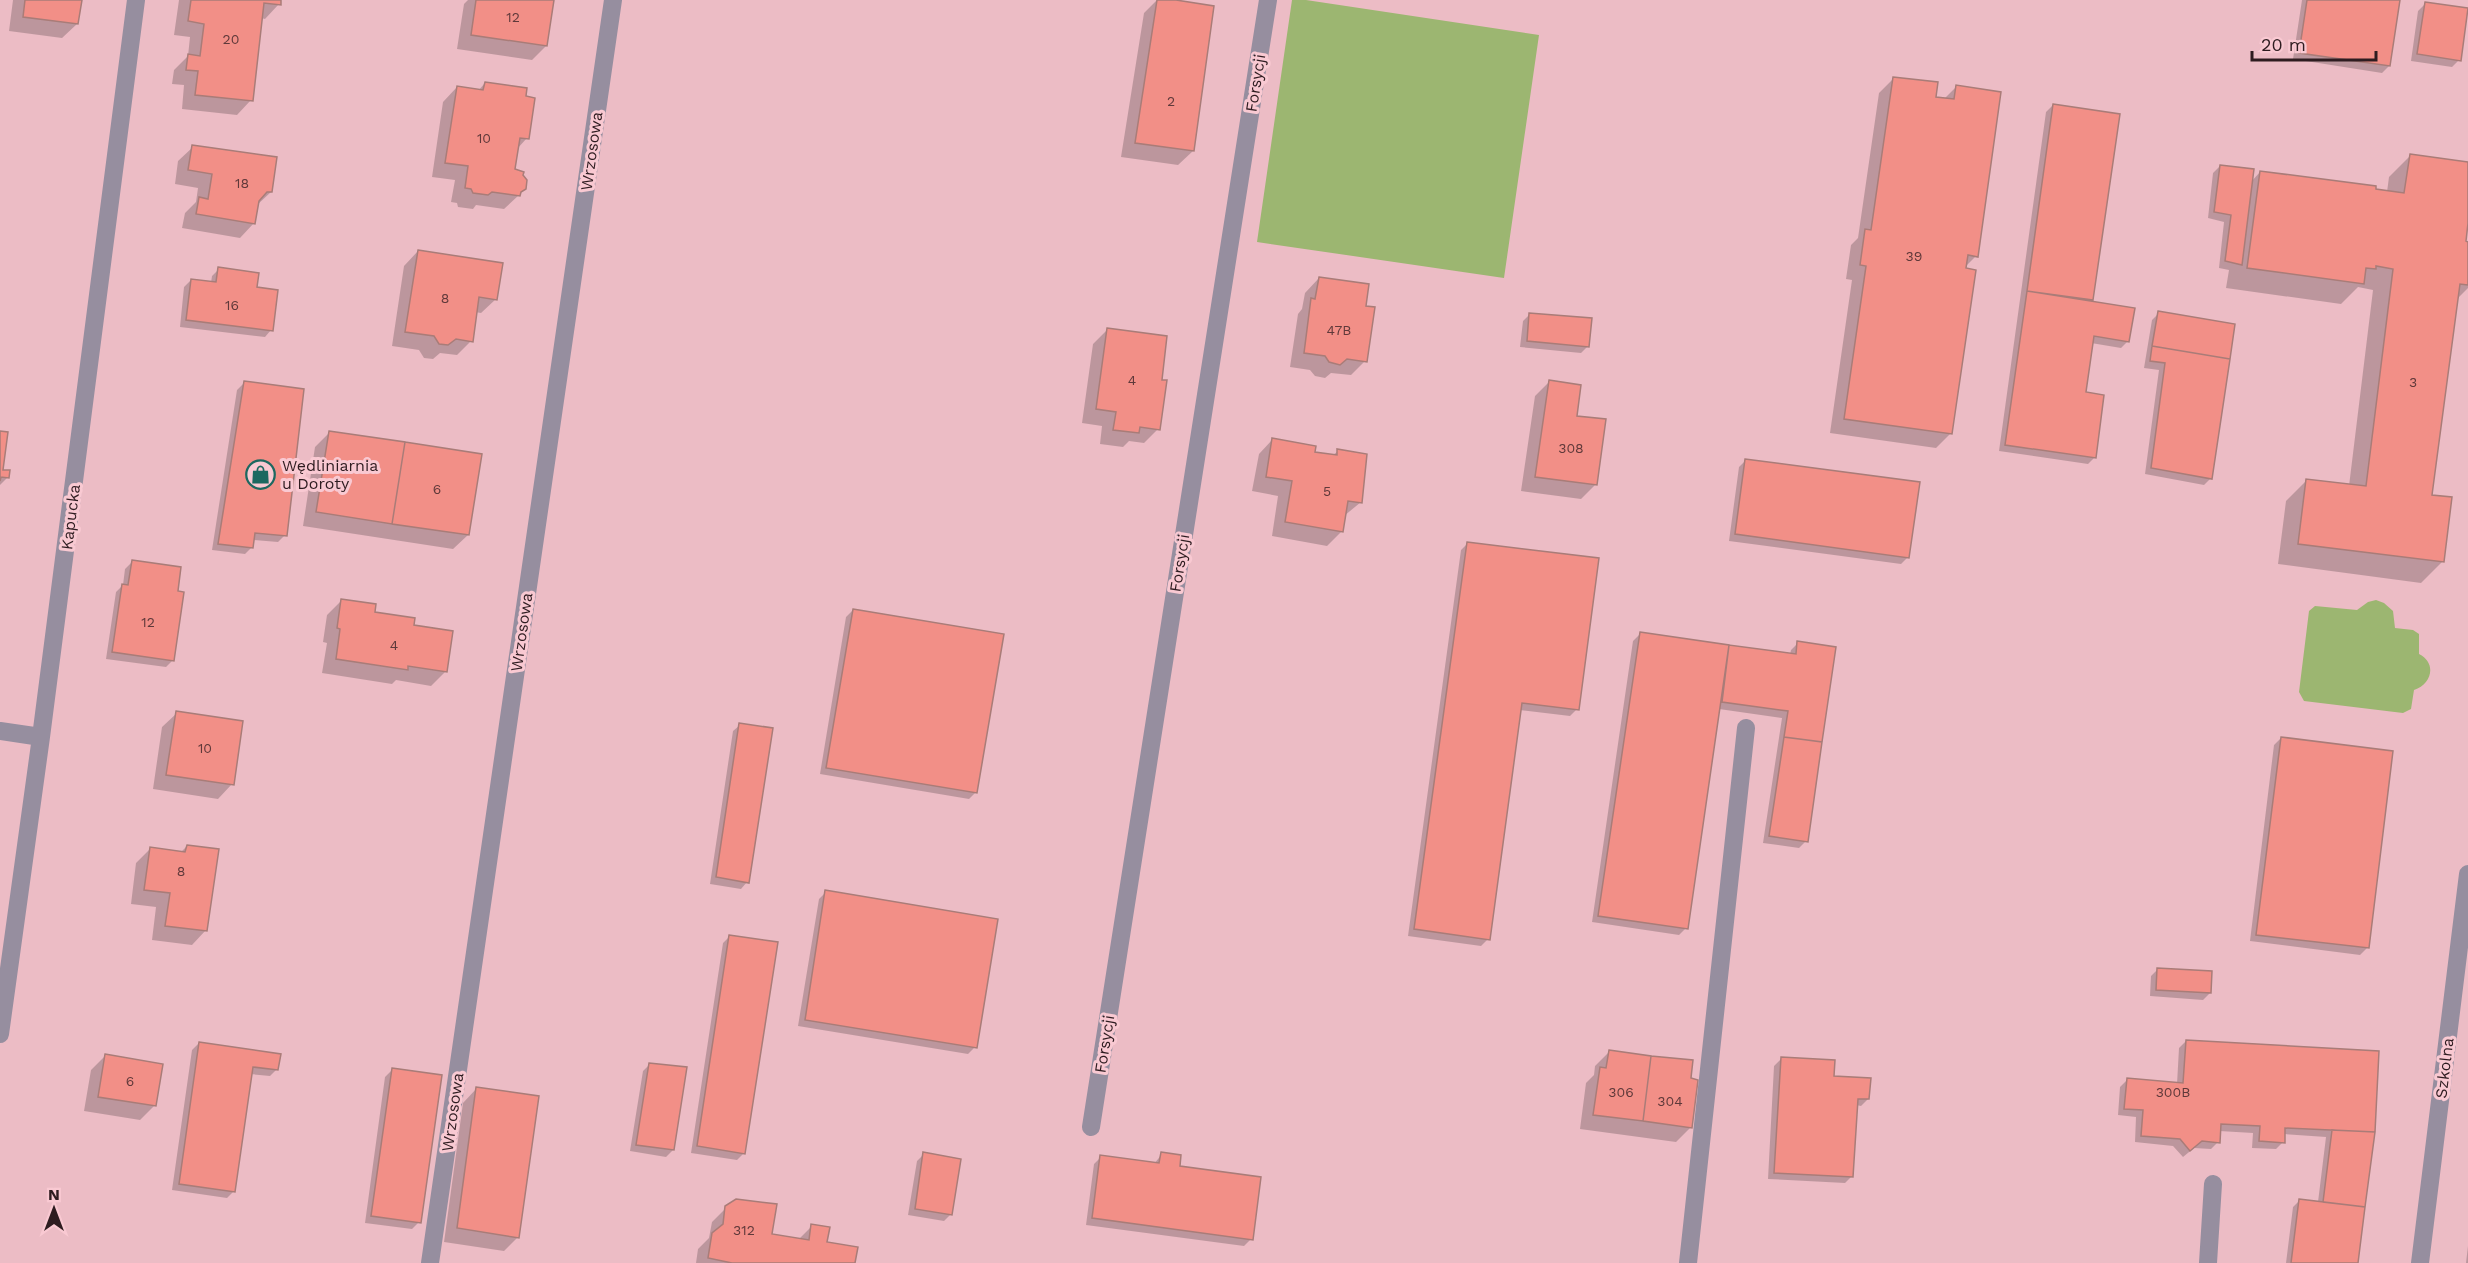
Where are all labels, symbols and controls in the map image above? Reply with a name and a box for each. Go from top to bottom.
house number: 12 [506,9,520,25]
scale bar [2252,24,2376,62]
house number: 20 [223,31,239,47]
text: 20 m [2261,34,2306,55]
street label: Forsycji [1242,53,1269,113]
house number: 2 [1167,93,1175,109]
street label: Wrzosowa [577,110,606,192]
house number: 10 [477,130,491,146]
house number: 18 [235,175,249,191]
house number: 39 [1906,248,1922,264]
house number: 8 [441,290,449,306]
house number: 16 [225,297,239,313]
house number: 47B [1327,322,1351,338]
house number: 4 [1128,372,1136,388]
house number: 3 [2409,374,2417,390]
house number: 308 [1558,440,1584,456]
place label: Wędliniarnia u Doroty [282,456,378,493]
shop icon: Wędliniarnia u Doroty [245,458,277,490]
house number: 6 [433,481,441,497]
street label: Kapucka [57,483,84,551]
house number: 5 [1323,483,1331,499]
street label: Forsycji [1166,533,1193,593]
street label: Wrzosowa [507,591,536,673]
house number: 12 [141,614,155,630]
house number: 4 [390,637,398,653]
house number: 10 [198,740,212,756]
house number: 8 [177,863,185,879]
street label: Forsycji [1091,1014,1118,1074]
street label: Szkolna [2431,1037,2458,1099]
street label: Wrzosowa [438,1071,467,1153]
house number: 6 [126,1073,134,1089]
house number: 306 [1608,1084,1634,1100]
house number: 300B [2156,1084,2190,1100]
house number: 304 [1657,1093,1683,1109]
north arrow [24,1179,84,1239]
text: N [48,1185,60,1204]
house number: 312 [733,1222,755,1238]

